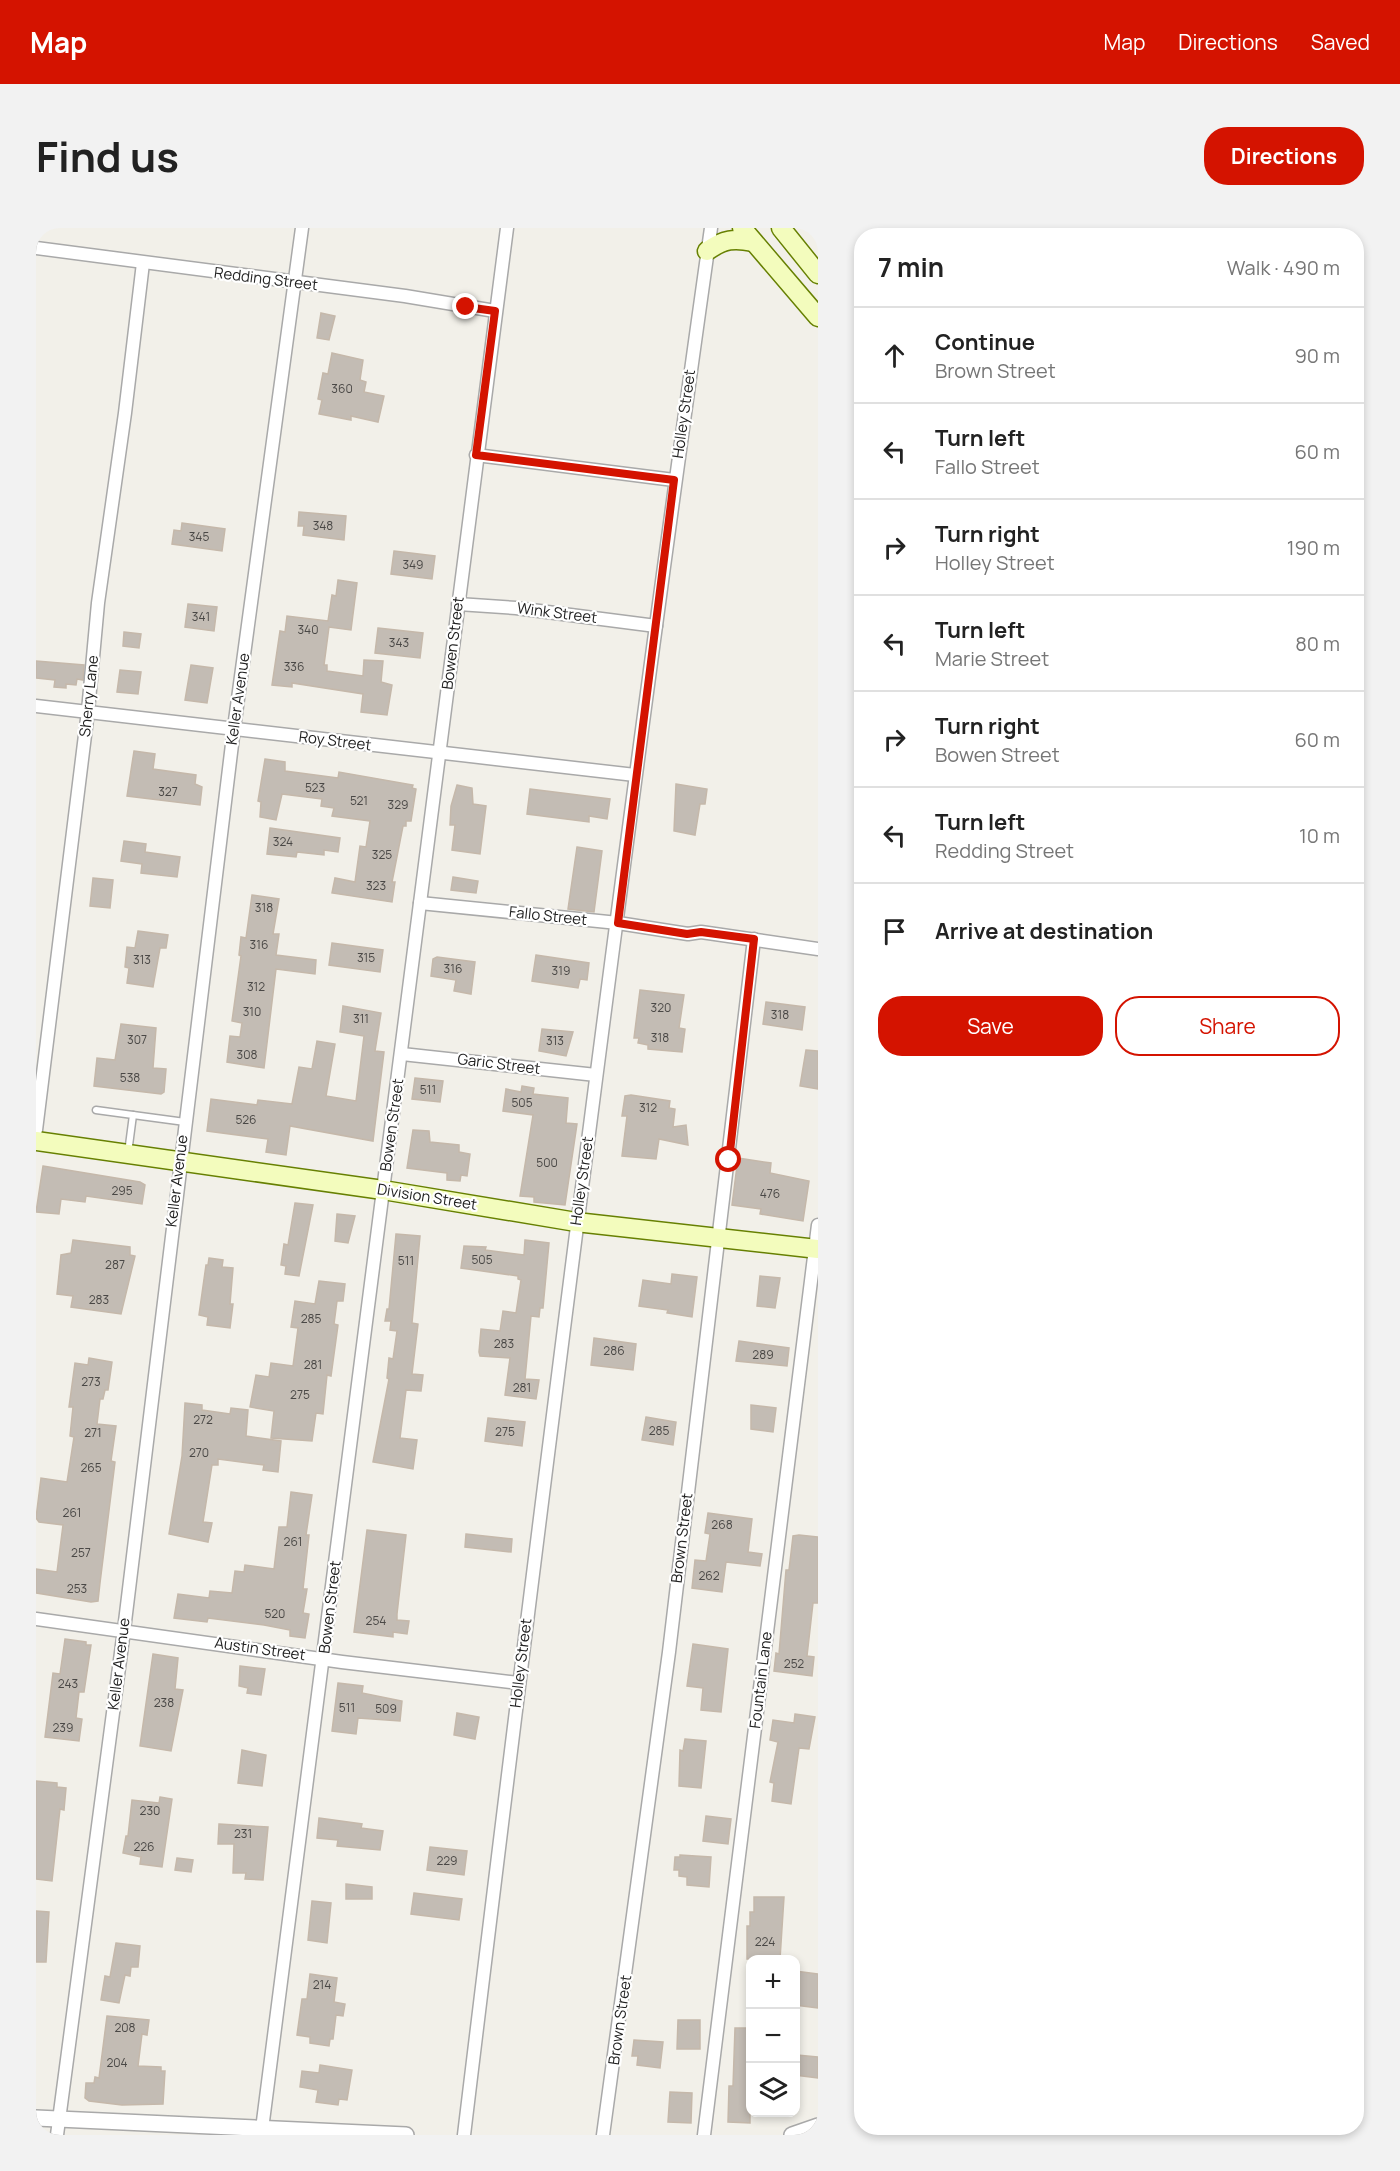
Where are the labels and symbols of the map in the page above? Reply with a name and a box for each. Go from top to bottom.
street label: Redding Street [213,262,319,295]
route end [452,293,478,319]
street label: Holley Street [667,368,700,460]
house number: 360 [331,380,353,397]
house number: 348 [313,517,333,534]
house number: 345 [189,528,209,545]
house number: 349 [402,556,424,573]
street label: Bowen Street [436,595,469,691]
street label: Wink Street [516,597,598,628]
house number: 341 [192,608,210,625]
house number: 340 [297,621,319,638]
house number: 343 [389,634,409,651]
street label: Keller Avenue [221,651,254,746]
street label: Sherry Lane [74,654,103,738]
house number: 336 [284,658,304,675]
street label: Roy Street [298,726,373,755]
house number: 523 [305,779,325,796]
house number: 327 [158,783,178,800]
house number: 521 [350,792,368,809]
house number: 329 [388,796,408,813]
house number: 324 [273,833,293,850]
house number: 325 [372,846,392,863]
house number: 323 [366,877,386,894]
house number: 318 [255,899,273,916]
street label: Fallo Street [508,901,588,930]
house number: 316 [250,936,268,953]
house number: 315 [357,949,375,966]
house number: 313 [133,951,151,968]
house number: 316 [444,960,462,977]
house number: 319 [552,962,570,979]
house number: 312 [247,978,265,995]
house number: 320 [651,999,671,1016]
house number: 310 [243,1003,261,1020]
house number: 318 [771,1006,789,1023]
house number: 311 [353,1010,369,1027]
house number: 318 [651,1029,669,1046]
house number: 307 [127,1031,147,1048]
house number: 313 [546,1032,564,1049]
house number: 308 [237,1046,257,1063]
street label: Garic Street [456,1048,542,1079]
house number: 538 [120,1069,140,1086]
street label: Bowen Street [375,1077,408,1173]
house number: 511 [420,1081,436,1098]
house number: 505 [511,1094,533,1111]
house number: 312 [639,1099,657,1116]
house number: 526 [236,1111,256,1128]
street label: Keller Avenue [160,1133,193,1228]
street label: Holley Street [565,1135,598,1227]
route start [715,1146,741,1172]
house number: 500 [536,1154,558,1171]
street label: Division Street [376,1178,479,1215]
house number: 295 [111,1182,133,1199]
house number: 476 [760,1185,780,1202]
house number: 505 [471,1251,493,1268]
house number: 511 [398,1252,414,1269]
house number: 287 [105,1256,125,1273]
house number: 283 [89,1291,109,1308]
house number: 285 [301,1310,321,1327]
house number: 283 [494,1335,514,1352]
house number: 286 [603,1342,625,1359]
house number: 289 [752,1346,774,1363]
house number: 281 [304,1356,322,1373]
house number: 273 [81,1373,101,1390]
house number: 281 [513,1379,531,1396]
house number: 275 [290,1386,310,1403]
house number: 272 [193,1411,213,1428]
house number: 285 [649,1422,669,1439]
house number: 275 [495,1423,515,1440]
house number: 271 [84,1424,102,1441]
house number: 270 [189,1444,209,1461]
house number: 265 [80,1459,102,1476]
street label: Brown Street [666,1492,697,1584]
house number: 261 [63,1504,81,1521]
house number: 268 [711,1516,733,1533]
house number: 261 [284,1533,302,1550]
house number: 257 [71,1544,91,1561]
street label: Bowen Street [313,1559,346,1655]
house number: 262 [698,1567,720,1584]
house number: 253 [67,1580,87,1597]
house number: 520 [265,1605,285,1622]
house number: 254 [366,1612,386,1629]
street label: Keller Avenue [102,1616,135,1711]
street label: Holley Street [505,1617,536,1709]
street label: Fountain Lane [744,1630,777,1730]
street label: Austin Street [213,1632,307,1665]
house number: 252 [784,1655,804,1672]
house number: 243 [58,1675,78,1692]
house number: 238 [154,1694,174,1711]
house number: 511 [339,1699,355,1716]
house number: 509 [375,1700,397,1717]
house number: 239 [53,1719,73,1736]
house number: 230 [140,1802,160,1819]
house number: 231 [234,1825,252,1842]
house number: 226 [133,1838,155,1855]
house number: 229 [436,1852,458,1869]
house number: 224 [755,1933,775,1950]
street label: Brown Street [603,1974,636,2066]
house number: 214 [313,1976,331,1993]
house number: 208 [114,2019,136,2036]
house number: 204 [106,2054,128,2071]

